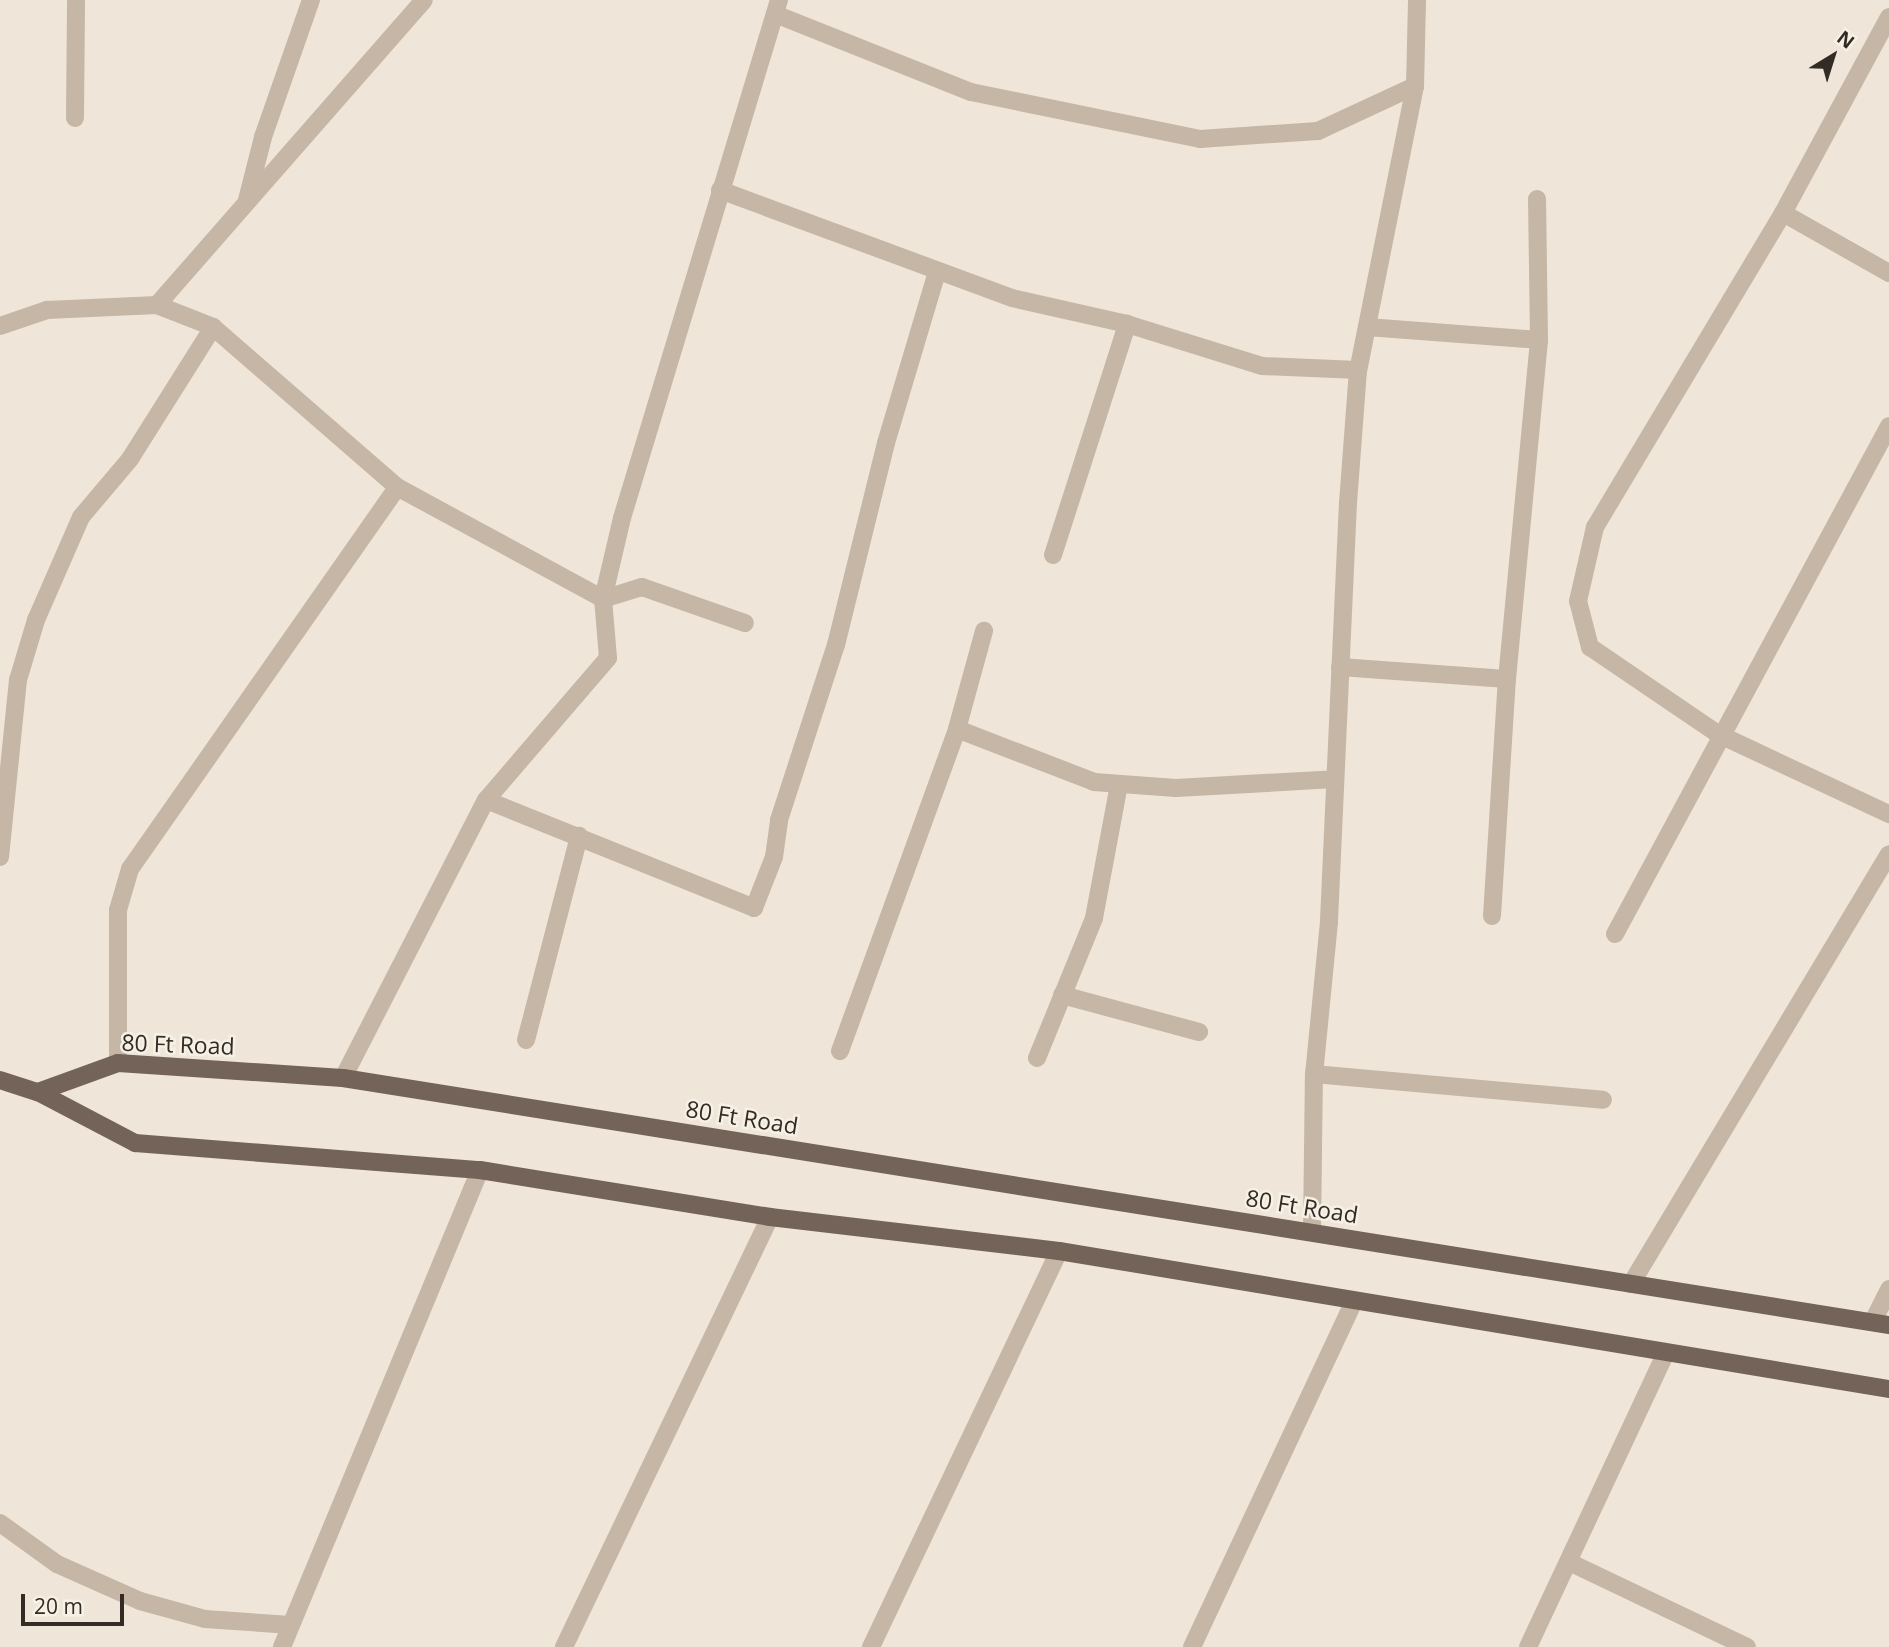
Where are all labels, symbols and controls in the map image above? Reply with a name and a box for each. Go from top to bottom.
north arrow [1798,21,1868,91]
text: N [1832,24,1860,54]
street label: 80 Ft Road [121,1028,235,1060]
street label: 80 Ft Road [684,1095,800,1139]
street label: 80 Ft Road [1244,1184,1360,1228]
scale bar [24,1580,128,1624]
text: 20 m [34,1592,83,1620]

